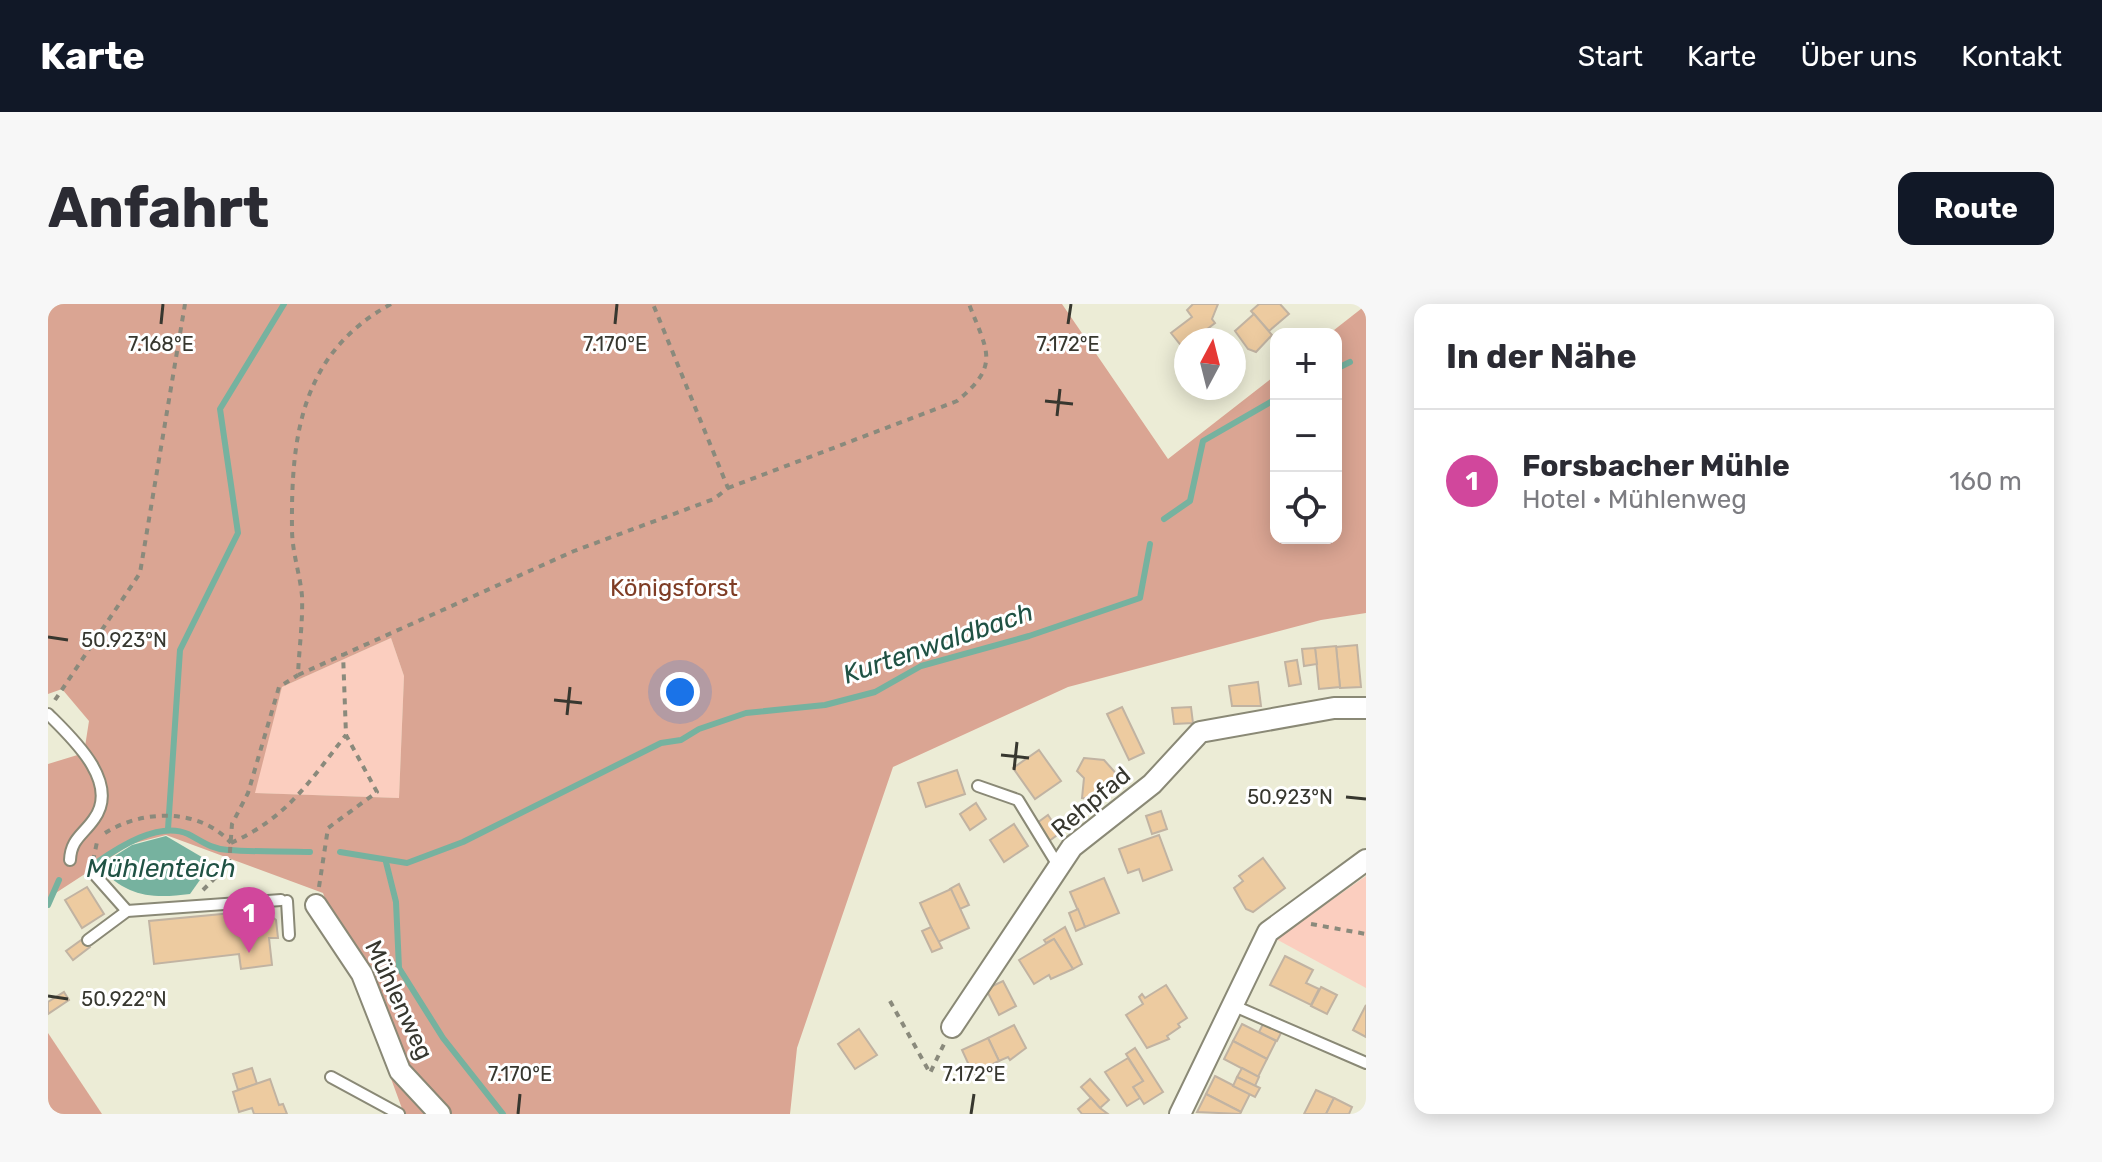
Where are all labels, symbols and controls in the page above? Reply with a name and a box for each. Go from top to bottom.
text: Karte [40,33,145,79]
text: Start [1578,40,1643,73]
text: Karte [1687,40,1756,73]
text: Über uns [1800,40,1917,73]
text: Kontakt [1961,40,2062,73]
button: Route [1898,172,2054,245]
text: Anfahrt [48,175,269,241]
north arrow [1174,328,1246,400]
map controls [1270,328,1342,544]
button: + [1270,328,1342,400]
text: 7.168°E [128,332,194,356]
text: 7.170°E [583,332,647,356]
text: 7.172°E [1036,332,1100,356]
text: In der Nähe [1446,336,1637,377]
button: − [1270,400,1342,472]
text: Forsbacher Mühle [1522,448,1790,484]
text: 1 [1466,466,1478,497]
text: 160 m [1949,466,2022,497]
button: locate [1270,472,1342,544]
text: Hotel · Mühlenweg [1522,484,1747,515]
park label: Königsforst [610,574,738,602]
water label: Kurtenwaldbach [839,596,1037,691]
text: 50.923°N [81,628,167,652]
your location [660,672,700,712]
street label: Rehpfad [1046,761,1136,843]
text: 50.923°N [1247,785,1333,809]
water label: Mühlenteich [86,853,236,884]
pin: 1 [223,887,275,953]
street label: Mühlenweg [359,936,439,1064]
text: 50.922°N [81,987,167,1011]
text: 7.170°E [488,1062,552,1086]
text: 7.172°E [942,1062,1006,1086]

